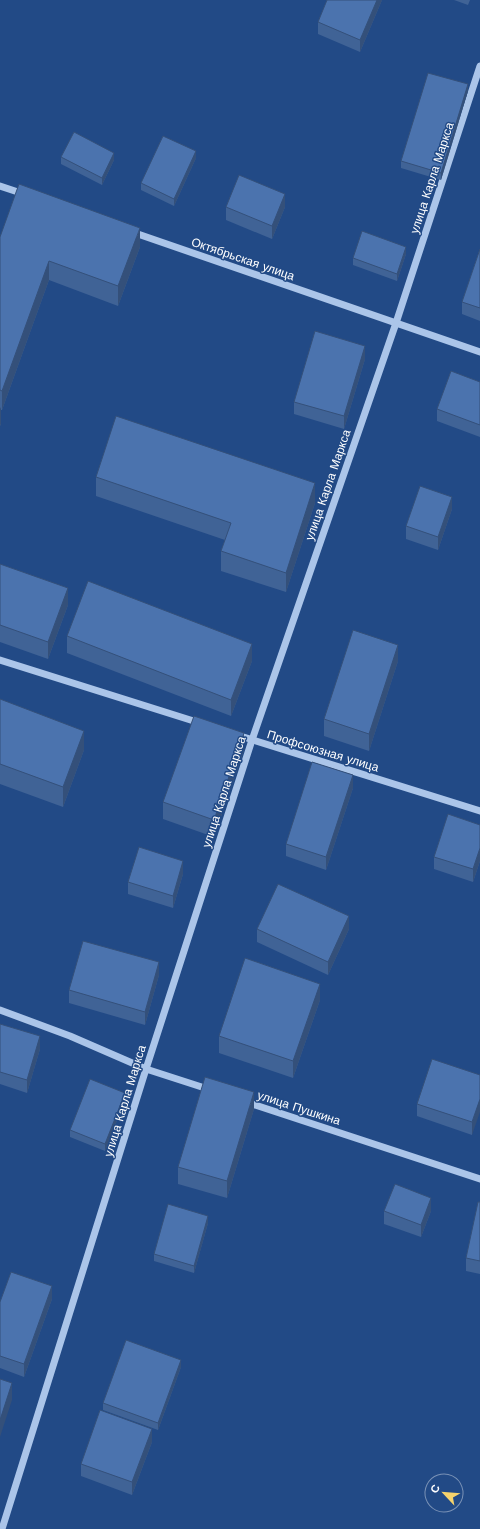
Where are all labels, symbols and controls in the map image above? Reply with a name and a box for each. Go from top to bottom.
street label: улица Карла Маркса [407,120,457,235]
street label: Октябрьская улица [190,235,297,283]
street label: улица Карла Маркса [302,427,354,542]
street label: Профсоюзная улица [265,727,381,775]
street label: улица Карла Маркса [199,734,249,849]
street label: улица Карла Маркса [101,1043,149,1159]
street label: улица Пушкина [256,1088,343,1128]
north arrow [424,1473,464,1513]
text: С [428,1482,443,1495]

